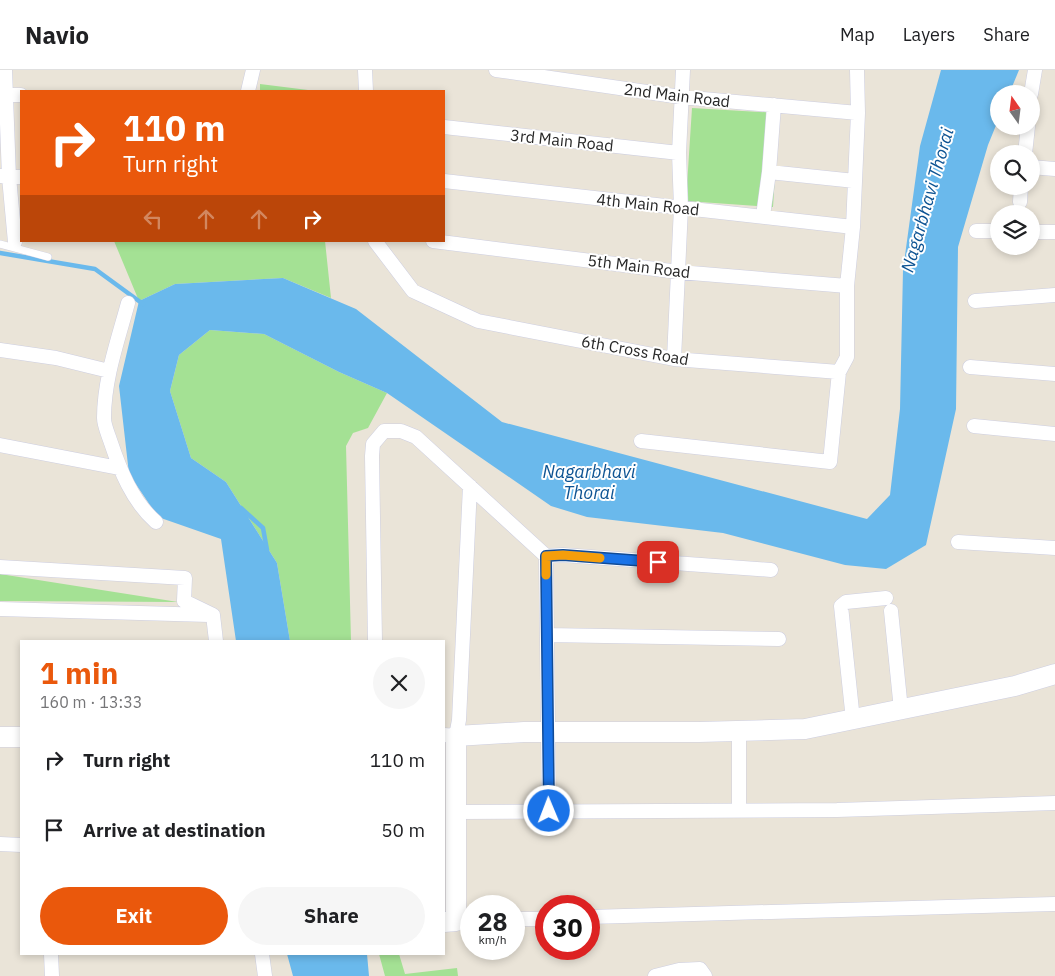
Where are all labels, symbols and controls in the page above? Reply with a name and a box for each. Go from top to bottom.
text: Navio [25,19,89,51]
text: Map [840,23,875,46]
text: Layers [903,23,955,46]
text: Share [983,23,1030,46]
street label: 2nd Main Road [623,79,731,111]
north arrow [990,85,1040,135]
map controls [990,85,1040,255]
text: 110 m [123,105,226,151]
icon: right [40,110,105,175]
street label: 3rd Main Road [509,125,615,155]
water label: Nagarbhavi Thorai [895,125,959,275]
button: search [990,145,1040,195]
text: Turn right [123,149,218,178]
street label: 4th Main Road [596,189,700,219]
icon: left [139,205,167,233]
icon: ahead [192,205,220,233]
icon: ahead [245,205,273,233]
icon: right [298,205,326,233]
button: layers [990,205,1040,255]
street label: 5th Main Road [587,250,691,282]
street label: 6th Cross Road [580,331,690,369]
water label: Nagarbhavi Thorai [542,460,636,504]
pin [637,541,679,583]
icon: arrive [644,548,672,576]
text: 1 min [40,653,118,692]
button: close [373,657,425,709]
text: 160 m · 13:33 [40,692,142,712]
icon: right [40,746,68,774]
text: Turn right [83,748,170,772]
text: 110 m [370,748,425,772]
position arrow [522,784,574,836]
icon: arrive [40,816,68,844]
text: Arrive at destination [83,818,266,842]
text: 50 m [381,818,425,842]
button: Exit [40,887,228,945]
button: Share [238,887,425,945]
speed limit sign: 30 [535,895,600,960]
text: 28 [477,905,508,938]
text: km/h [478,932,507,947]

